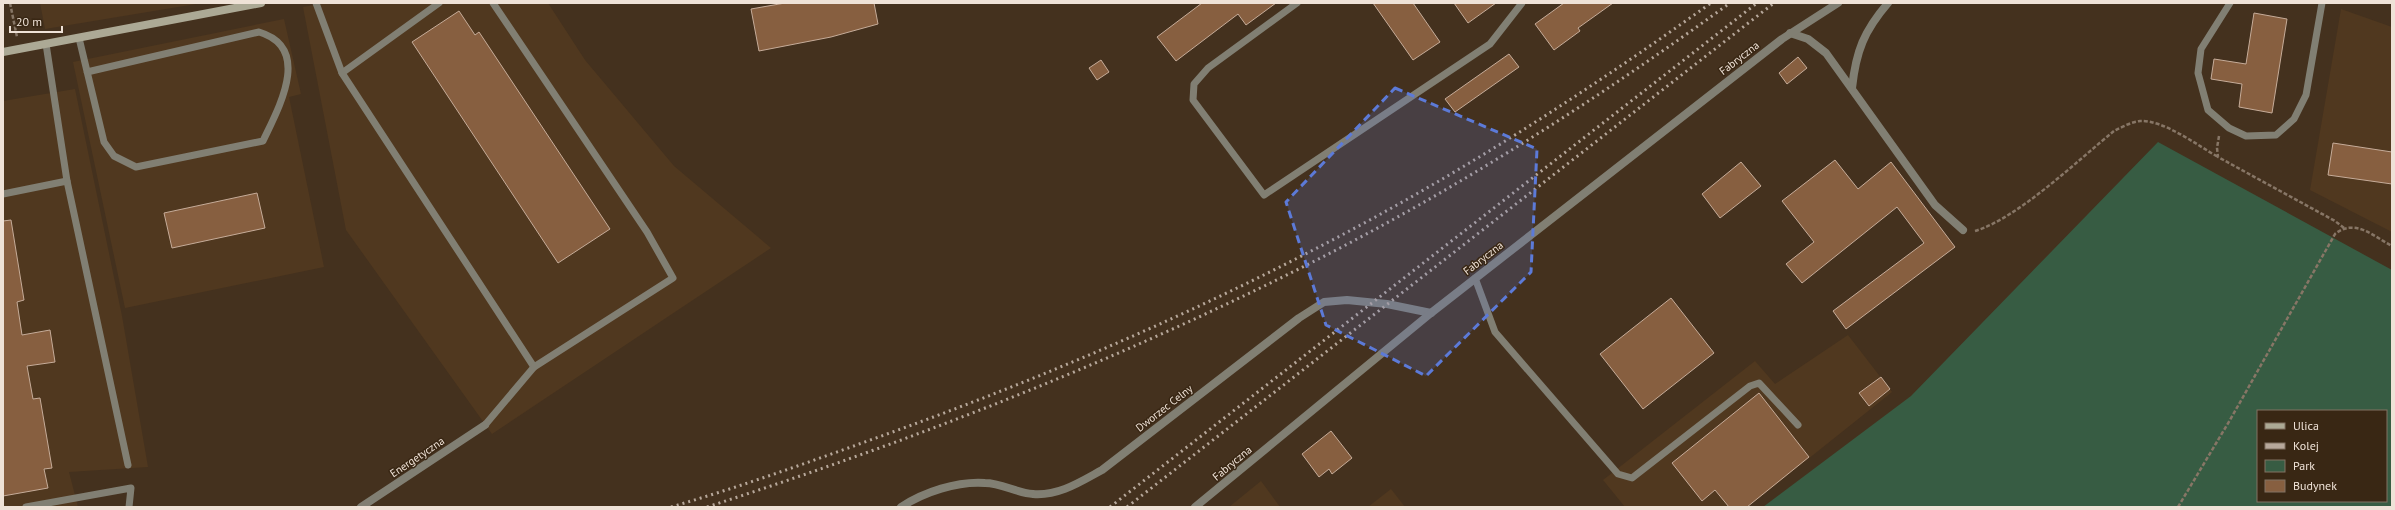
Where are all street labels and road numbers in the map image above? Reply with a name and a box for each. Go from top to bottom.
street label: Fabryczna [1716,38,1762,78]
street label: Fabryczna [1460,238,1506,278]
street label: Dworzec Celny [1133,381,1196,435]
street label: Energetyczna [387,434,447,480]
street label: Fabryczna [1209,443,1255,483]

